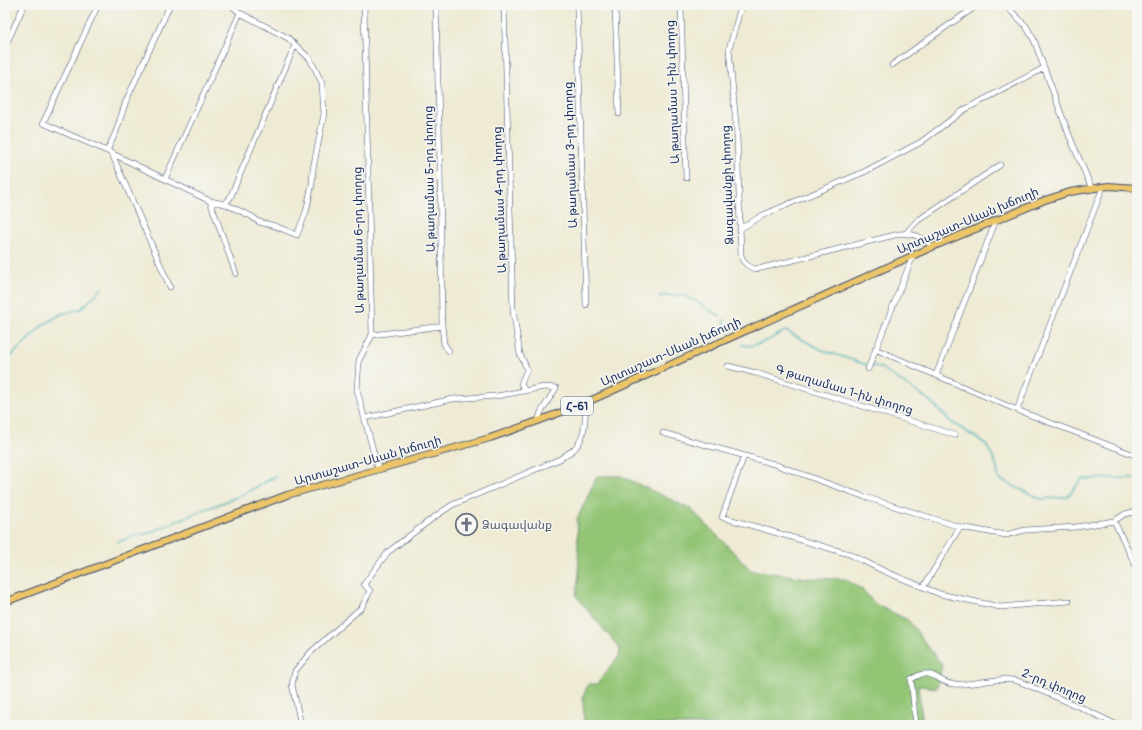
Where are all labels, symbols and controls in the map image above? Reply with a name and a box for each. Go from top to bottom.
street label: Ա թաղամաս 1-ին փողոց [663,20,683,164]
street label: Ա թաղամաս 3-րդ փողոց [561,81,581,229]
street label: Ա թաղամաս 5-րդ փողոց [421,106,439,252]
street label: Ձագավանքի փողոց [718,125,738,245]
street label: Ա թաղամաս 4-րդ փողոց [490,126,510,274]
street label: Ա թաղամաս 6-րդ փողոց [350,166,368,314]
street label: Արտաշատ-Սևան խճուղի [895,184,1041,258]
street label: Արտաշատ-Սևան խճուղի [598,314,744,390]
street label: Գ թաղամաս 1-ին փողոց [773,362,915,418]
road number: Հ-61 [561,397,593,415]
street label: Արտաշատ-Սևան խճուղի [293,433,443,489]
church icon: Ձագավանք [454,512,480,538]
place label: Ձագավանք [482,518,552,533]
street label: 2-րդ փողոց [1019,666,1089,706]

